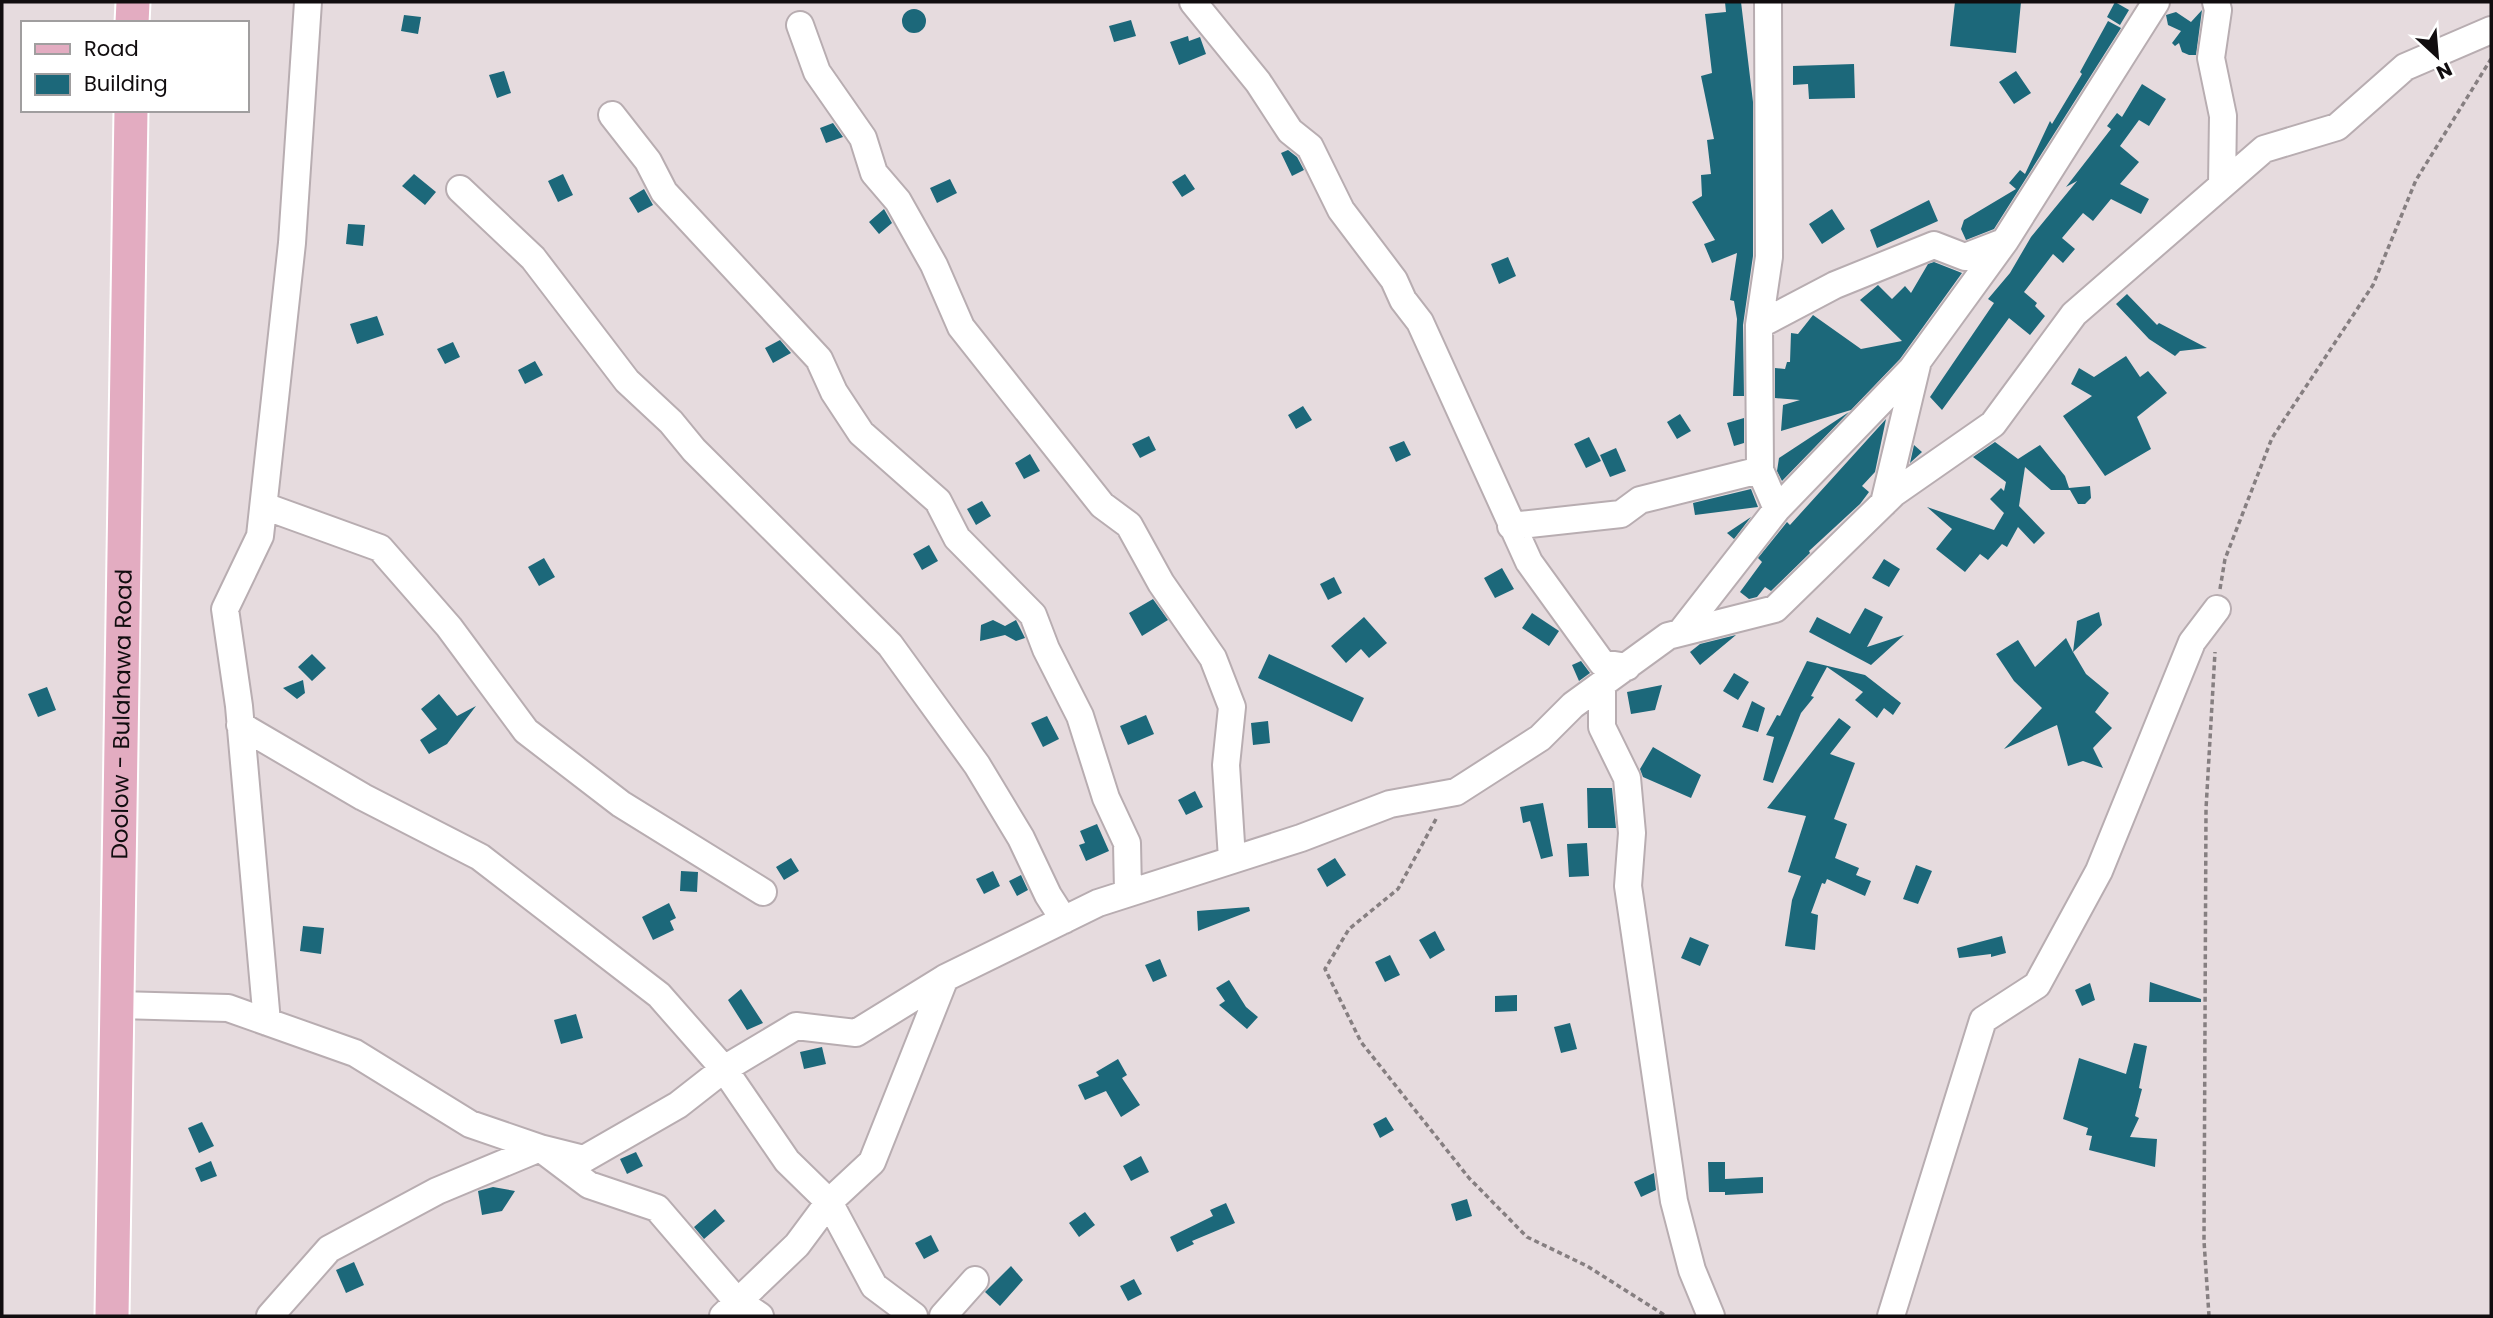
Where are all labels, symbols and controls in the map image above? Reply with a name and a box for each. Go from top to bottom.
legend [21,21,248,112]
north arrow [2402,21,2472,91]
text: Road [84,34,139,63]
text: N [2432,56,2457,86]
text: Building [84,69,168,98]
street label: Doolow - Bulahawa Road [103,568,140,860]

